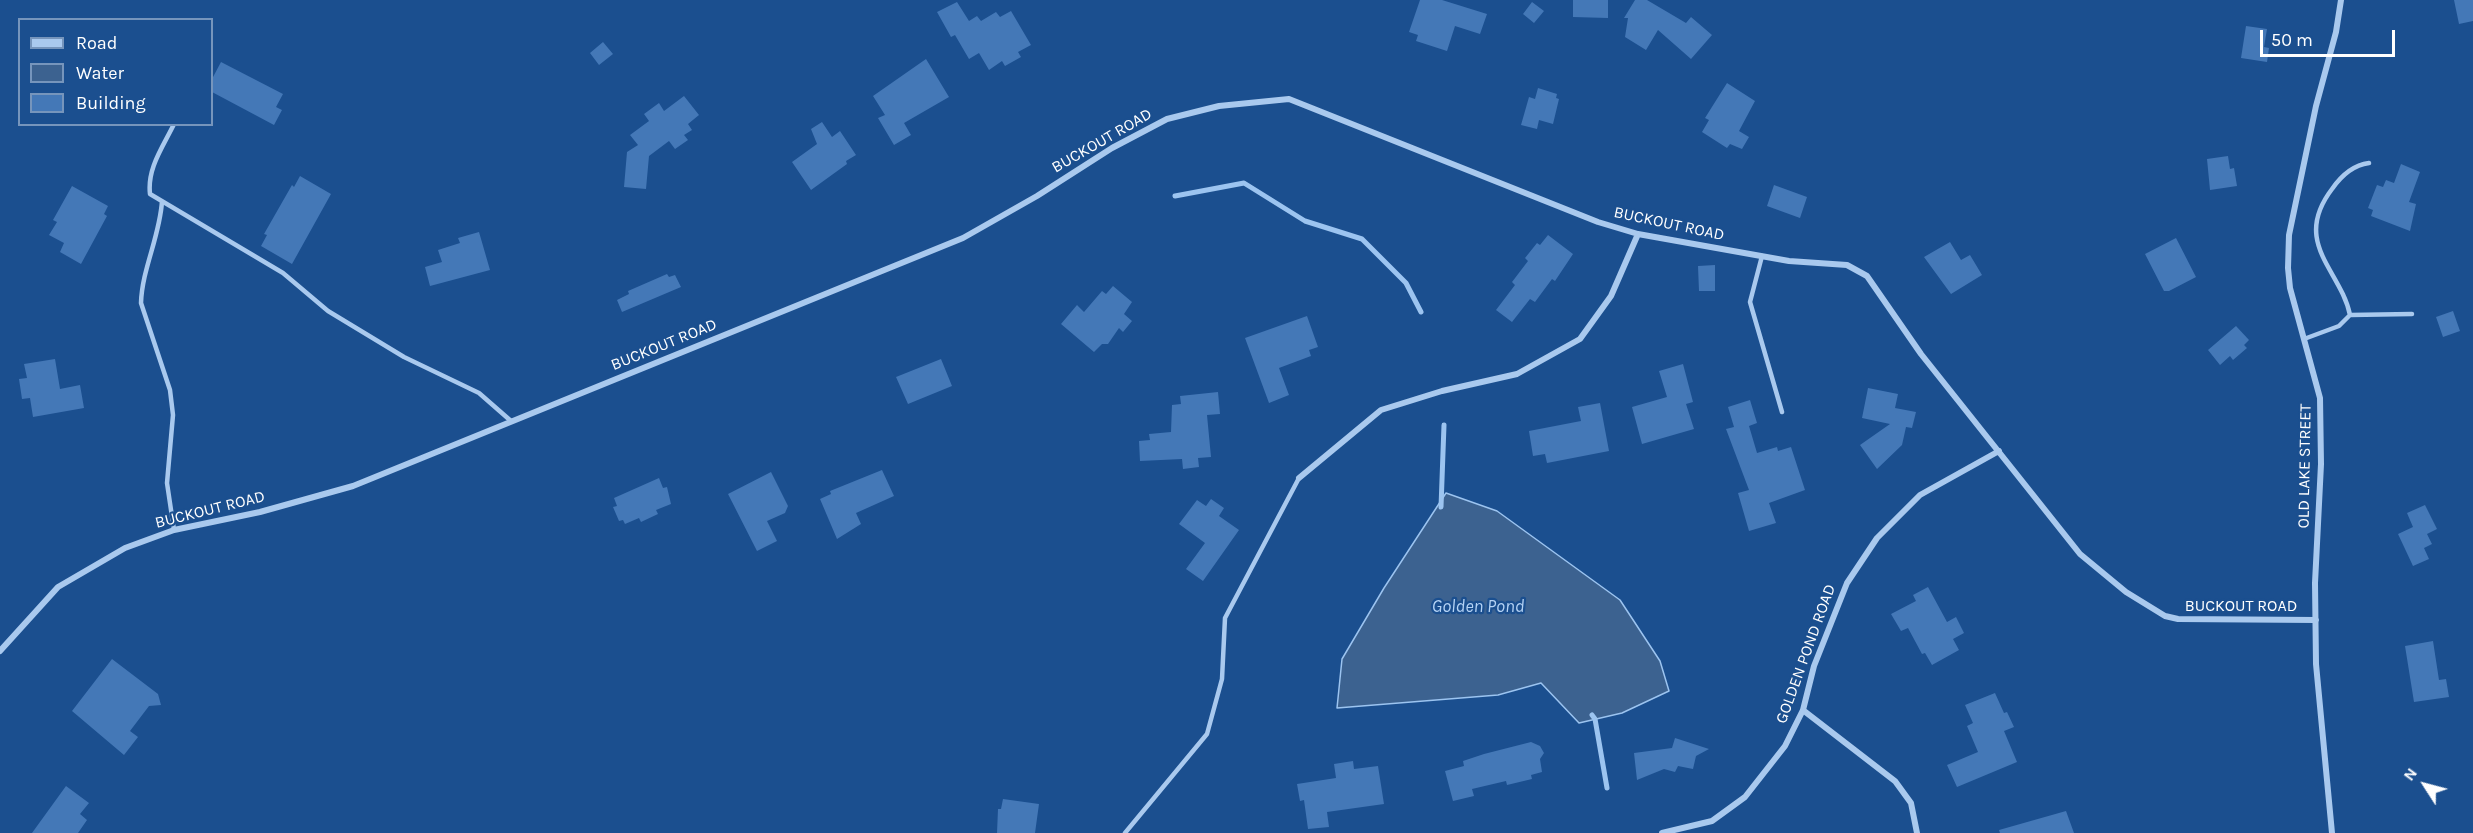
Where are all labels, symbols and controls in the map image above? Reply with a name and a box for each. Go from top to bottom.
legend [18,18,213,126]
scale bar [2263,18,2398,56]
text: 50 m [2271,29,2313,51]
text: Road [76,32,117,54]
text: Water [76,62,124,84]
text: Building [76,92,146,114]
street label: BUCKOUT ROAD [1049,105,1155,177]
street label: BUCKOUT ROAD [1612,203,1726,245]
street label: BUCKOUT ROAD [608,315,720,375]
street label: OLD LAKE STREET [2294,403,2316,529]
street label: BUCKOUT ROAD [153,487,267,533]
street label: GOLDEN POND ROAD [1772,582,1840,726]
water label: Golden Pond [1432,596,1524,618]
street label: BUCKOUT ROAD [2185,596,2297,616]
north arrow [2395,755,2455,815]
text: N [2399,764,2421,784]

